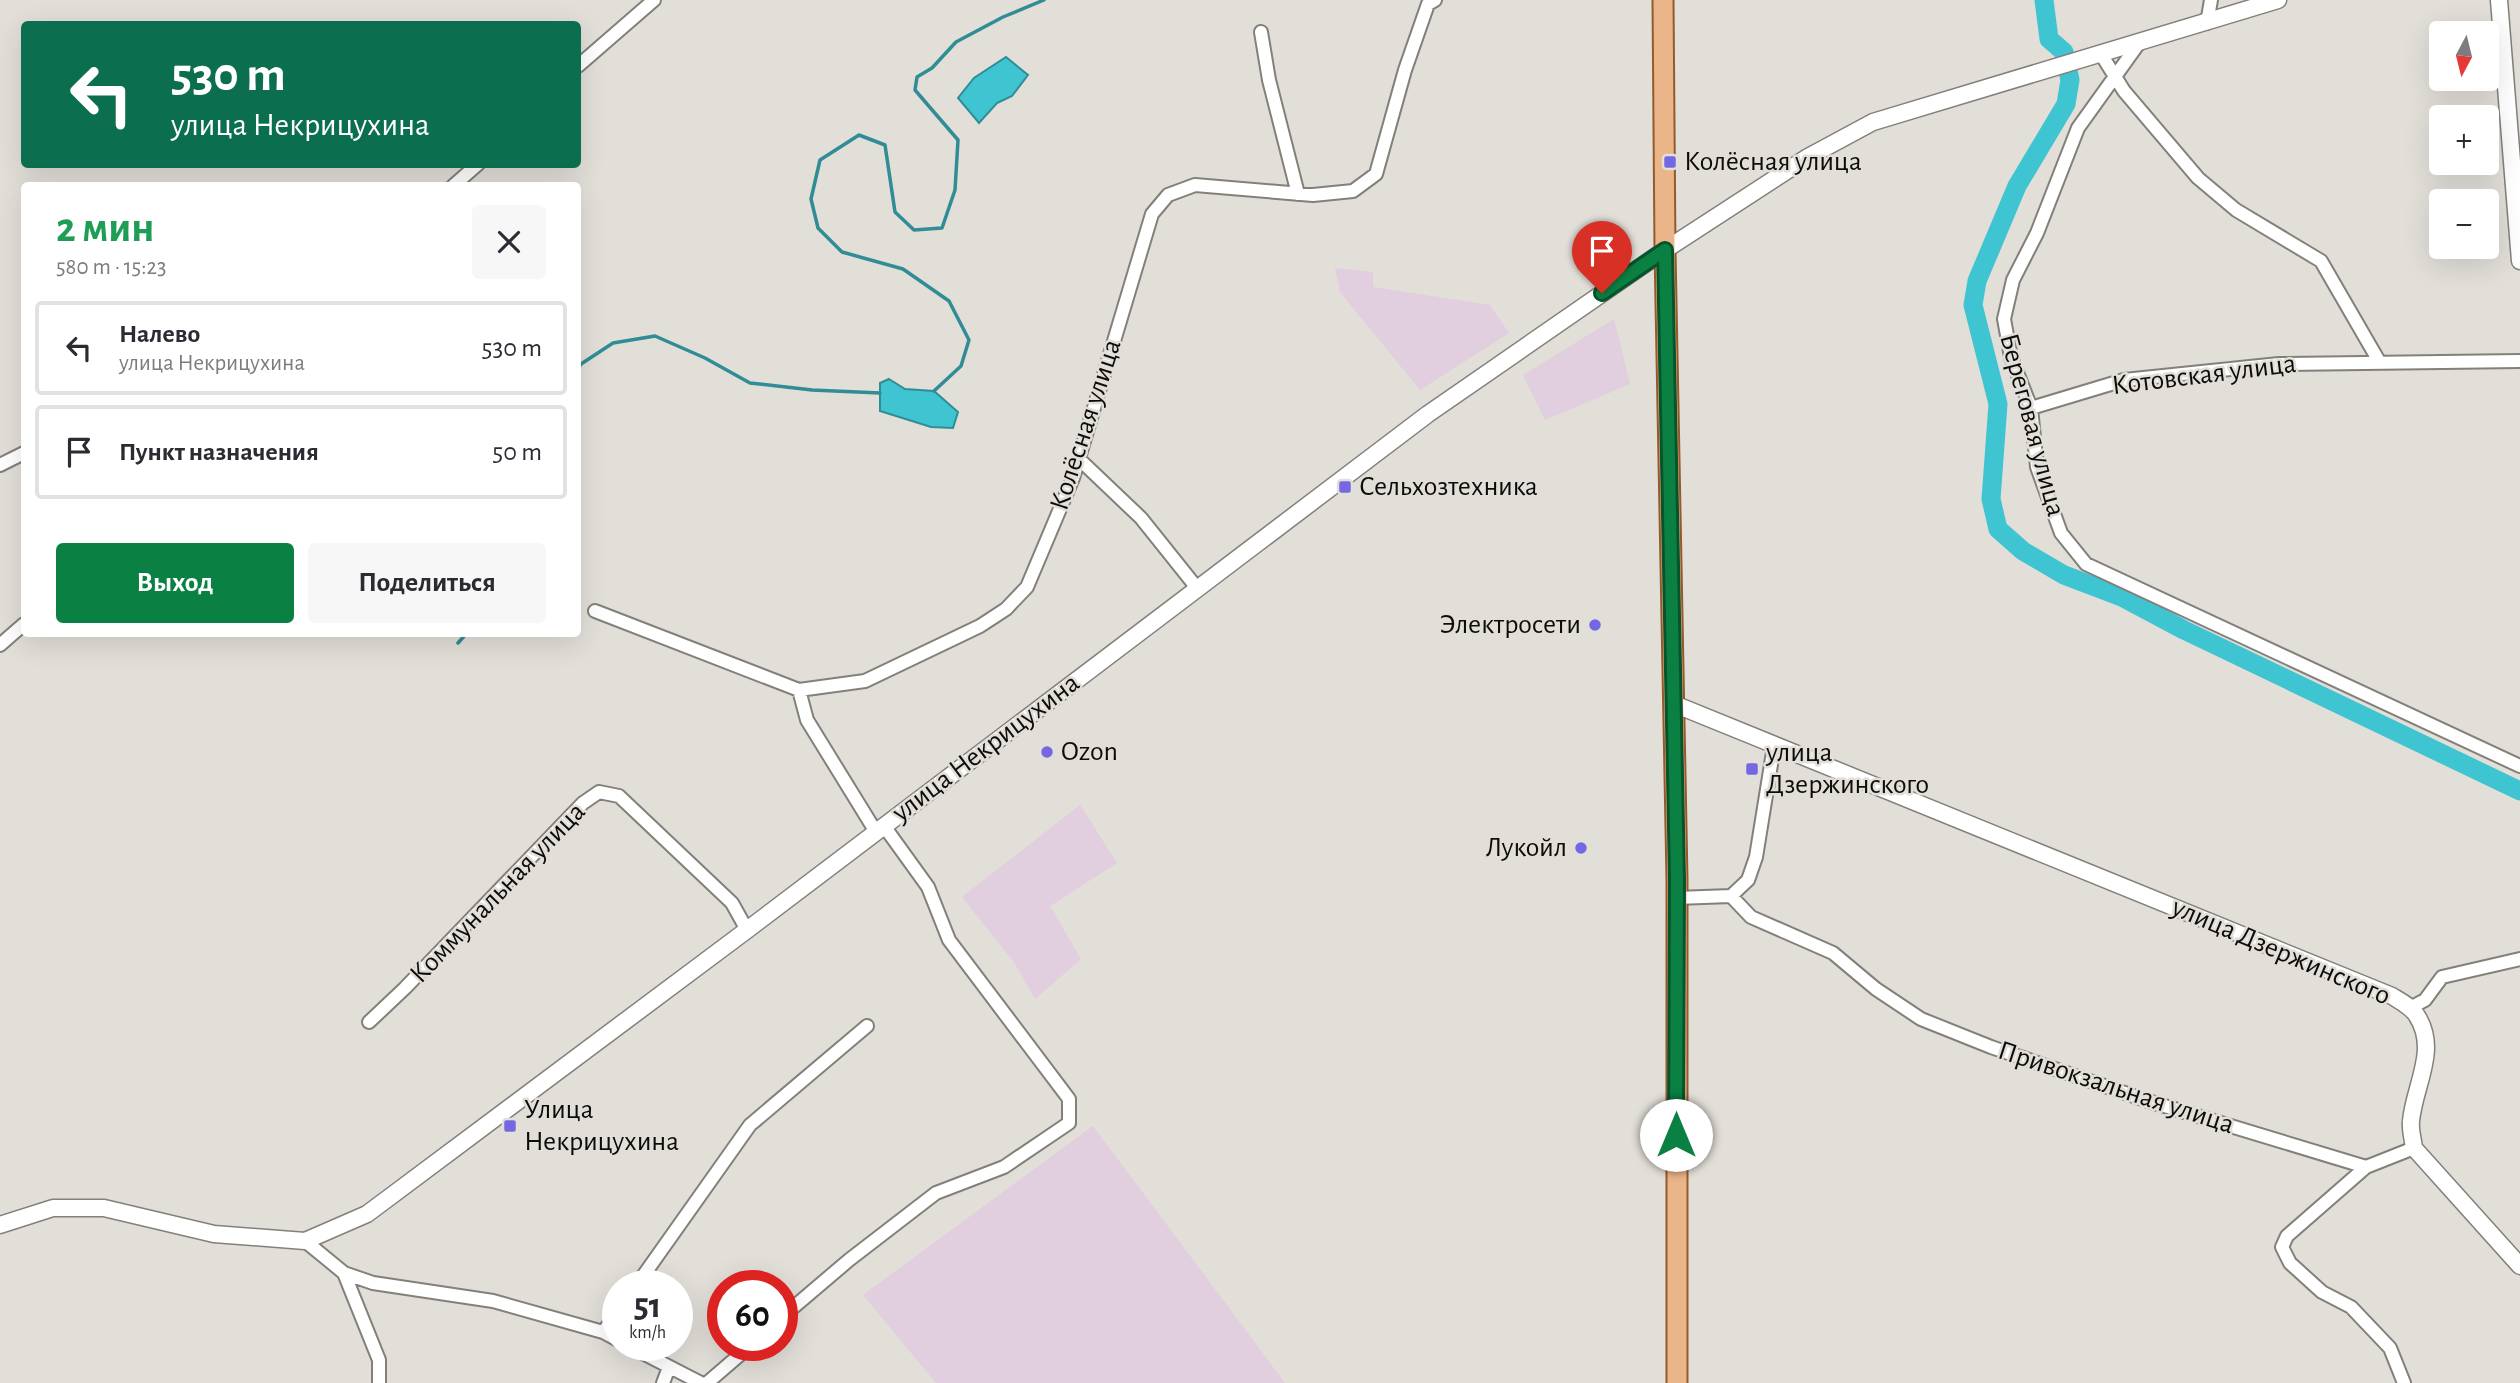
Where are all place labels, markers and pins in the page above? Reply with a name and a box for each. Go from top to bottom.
place label: Колёсная улица [1684,148,1862,176]
marker: Колёсная улица [1662,154,1678,170]
pin [1572,221,1632,293]
place label: Сельхозтехника [1359,473,1538,501]
marker: Сельхозтехника [1337,479,1353,495]
place label: Электросети [1439,611,1581,639]
marker: Электросети [1587,617,1603,633]
place label: Ozon [1061,738,1118,766]
place label: улица Дзержинского [1765,739,1929,799]
marker: Ozon [1039,744,1055,760]
marker: улица Дзержинского [1744,761,1760,777]
place label: Лукойл [1486,834,1567,862]
marker: Лукойл [1573,840,1589,856]
place label: Улица Некрицухина [524,1096,679,1156]
marker: Улица Некрицухина [502,1118,518,1134]

